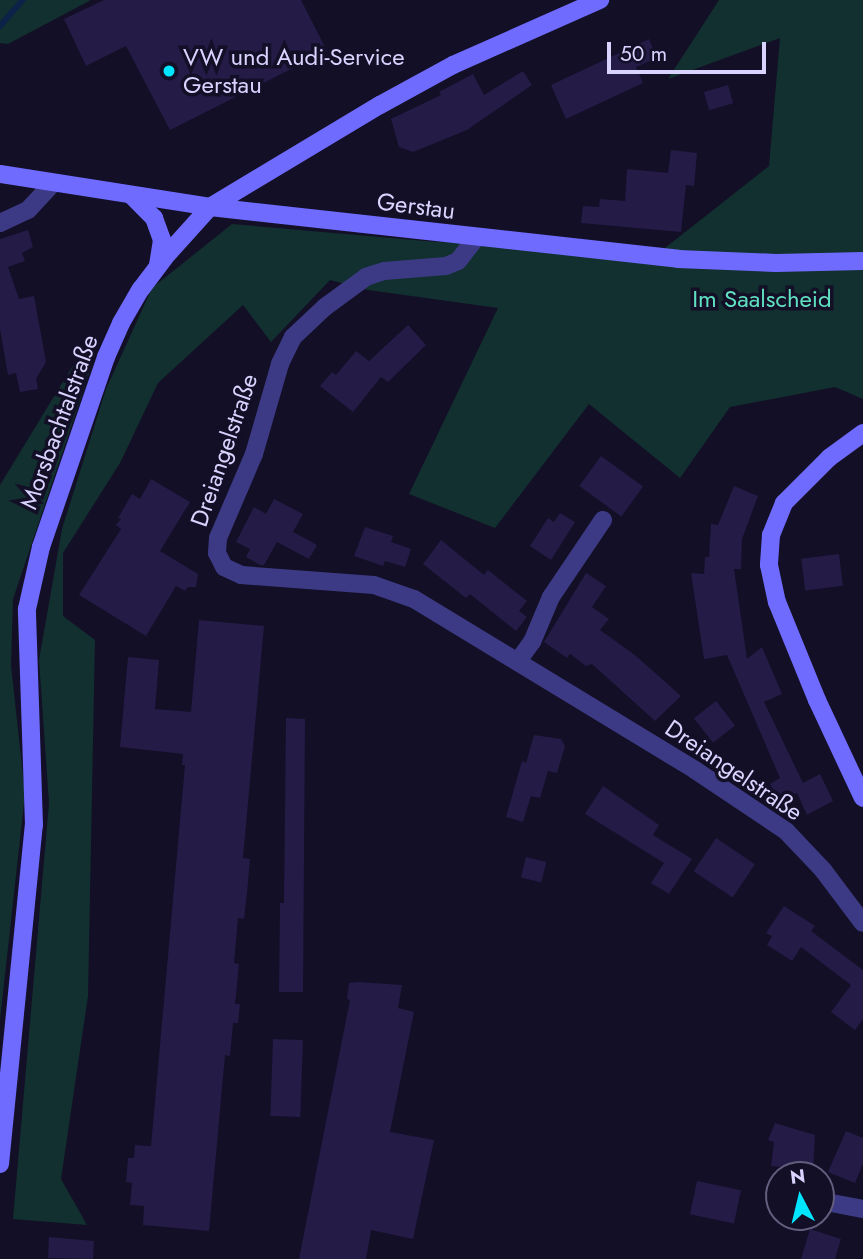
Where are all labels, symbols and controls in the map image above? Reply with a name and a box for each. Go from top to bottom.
scale bar [611,28,770,72]
text: 50 m [620,39,667,69]
place label: VW und Audi-Service Gerstau [183,43,405,99]
marker: VW und Audi-Service Gerstau [161,63,177,79]
street label: Gerstau [375,187,457,225]
park label: Im Saalscheid [692,285,832,313]
street label: Morsbachtalstraße [14,331,104,513]
street label: Dreiangelstraße [184,370,264,530]
street label: Dreiangelstraße [660,713,808,827]
north arrow [765,1161,835,1231]
text: N [788,1162,807,1191]

